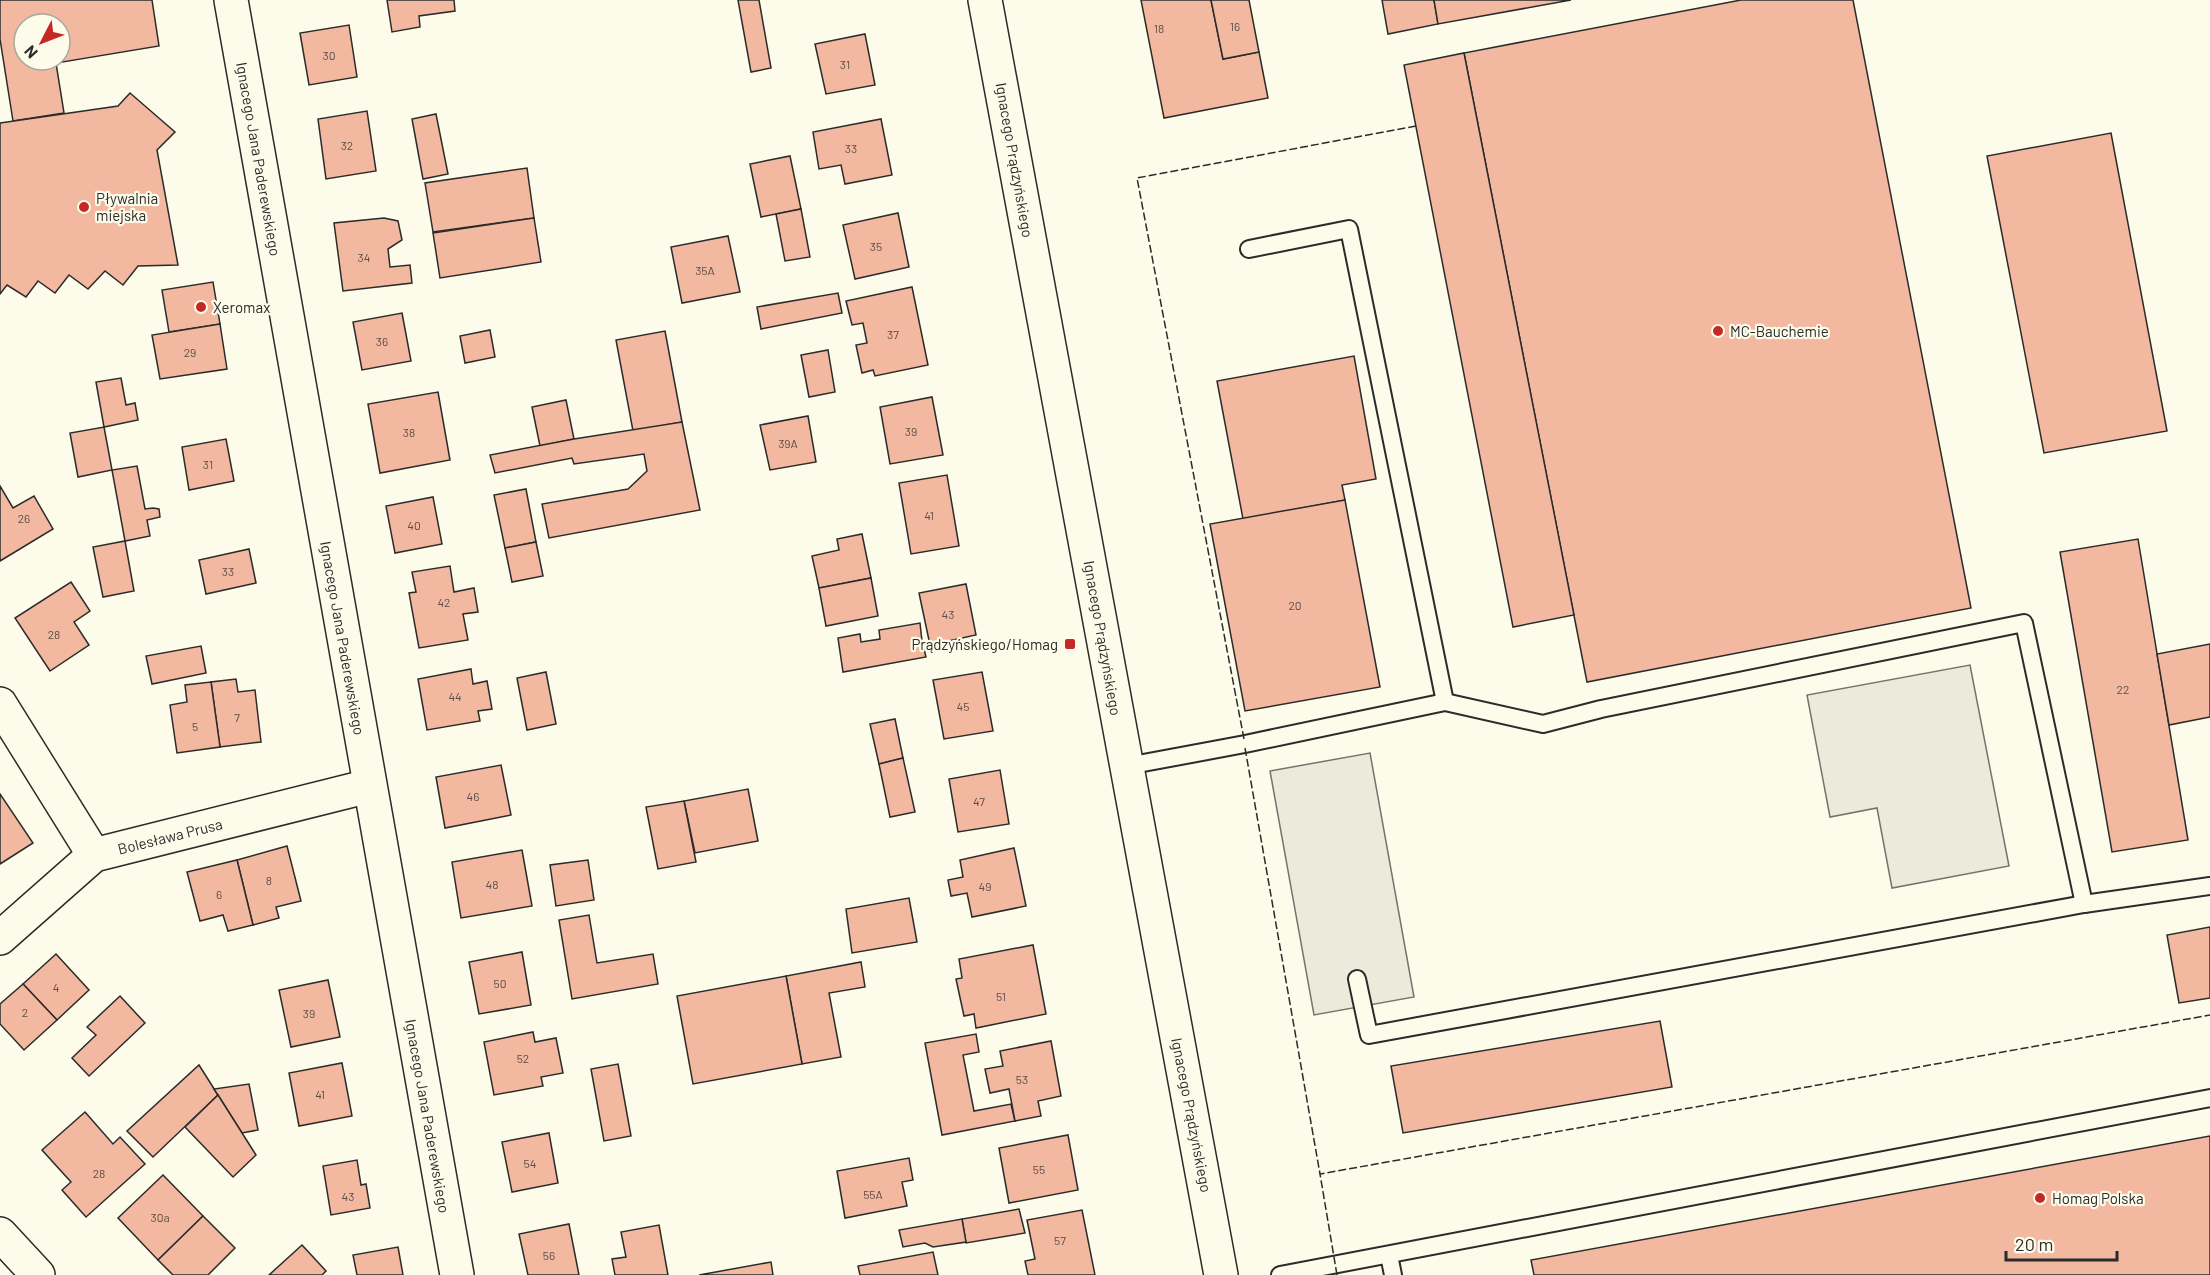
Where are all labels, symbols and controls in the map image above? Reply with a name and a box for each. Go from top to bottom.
north arrow [12,12,72,72]
house number: 16 [1230,19,1240,33]
house number: 18 [1154,21,1164,35]
text: N [20,42,41,63]
house number: 30 [323,48,335,62]
house number: 31 [840,57,850,71]
street label: Ignacego Jana Paderewskiego [233,61,285,257]
street label: Ignacego Prądzyńskiego [992,81,1038,239]
house number: 32 [341,138,353,152]
house number: 33 [845,141,857,155]
place label: Pływalnia miejska [96,189,158,224]
marker: Pływalnia miejska [77,200,91,214]
house number: 35 [870,239,882,253]
house number: 34 [358,250,370,264]
house number: 35A [695,263,715,277]
place label: Xeromax [213,298,270,316]
marker: Xeromax [194,300,208,314]
place label: MC-Bauchemie [1730,322,1829,340]
marker: MC-Bauchemie [1711,324,1725,338]
house number: 37 [887,327,899,341]
house number: 36 [376,334,388,348]
house number: 29 [184,345,196,359]
house number: 39 [905,424,917,438]
house number: 38 [403,425,415,439]
house number: 39A [778,436,798,450]
house number: 31 [203,457,213,471]
house number: 41 [924,508,934,522]
house number: 26 [18,511,30,525]
house number: 40 [407,518,421,532]
street label: Ignacego Jana Paderewskiego [317,540,369,736]
street label: Ignacego Prądzyńskiego [1080,559,1126,717]
house number: 33 [222,564,234,578]
house number: 42 [437,595,451,609]
house number: 20 [1288,598,1302,612]
house number: 43 [942,607,954,621]
house number: 28 [48,627,60,641]
place label: Prądzyńskiego/Homag [911,635,1058,653]
marker: Prądzyńskiego/Homag [1063,637,1077,651]
house number: 22 [2117,682,2129,696]
house number: 44 [448,689,462,703]
house number: 45 [957,699,969,713]
house number: 7 [234,710,240,724]
house number: 5 [192,719,198,733]
house number: 46 [467,789,479,803]
house number: 47 [973,794,985,808]
street label: Bolesława Prusa [116,814,224,858]
house number: 8 [266,873,272,887]
house number: 48 [486,877,498,891]
house number: 49 [979,879,991,893]
house number: 6 [216,887,222,901]
house number: 50 [494,976,506,990]
house number: 4 [53,980,59,994]
house number: 51 [996,989,1006,1003]
house number: 2 [22,1005,28,1019]
house number: 39 [303,1006,315,1020]
street label: Ignacego Jana Paderewskiego [402,1018,454,1214]
street label: Ignacego Prądzyńskiego [1168,1036,1216,1194]
house number: 52 [517,1051,529,1065]
house number: 53 [1016,1072,1028,1086]
house number: 41 [315,1087,325,1101]
house number: 54 [524,1156,536,1170]
house number: 55 [1033,1162,1045,1176]
house number: 28 [93,1166,105,1180]
house number: 55A [863,1187,883,1201]
house number: 43 [342,1189,354,1203]
place label: Homag Polska [2052,1189,2144,1207]
marker: Homag Polska [2033,1191,2047,1205]
house number: 30a [150,1210,170,1224]
scale bar [2006,1224,2117,1262]
house number: 57 [1054,1233,1066,1247]
text: 20 m [2015,1233,2053,1255]
house number: 56 [543,1248,555,1262]

